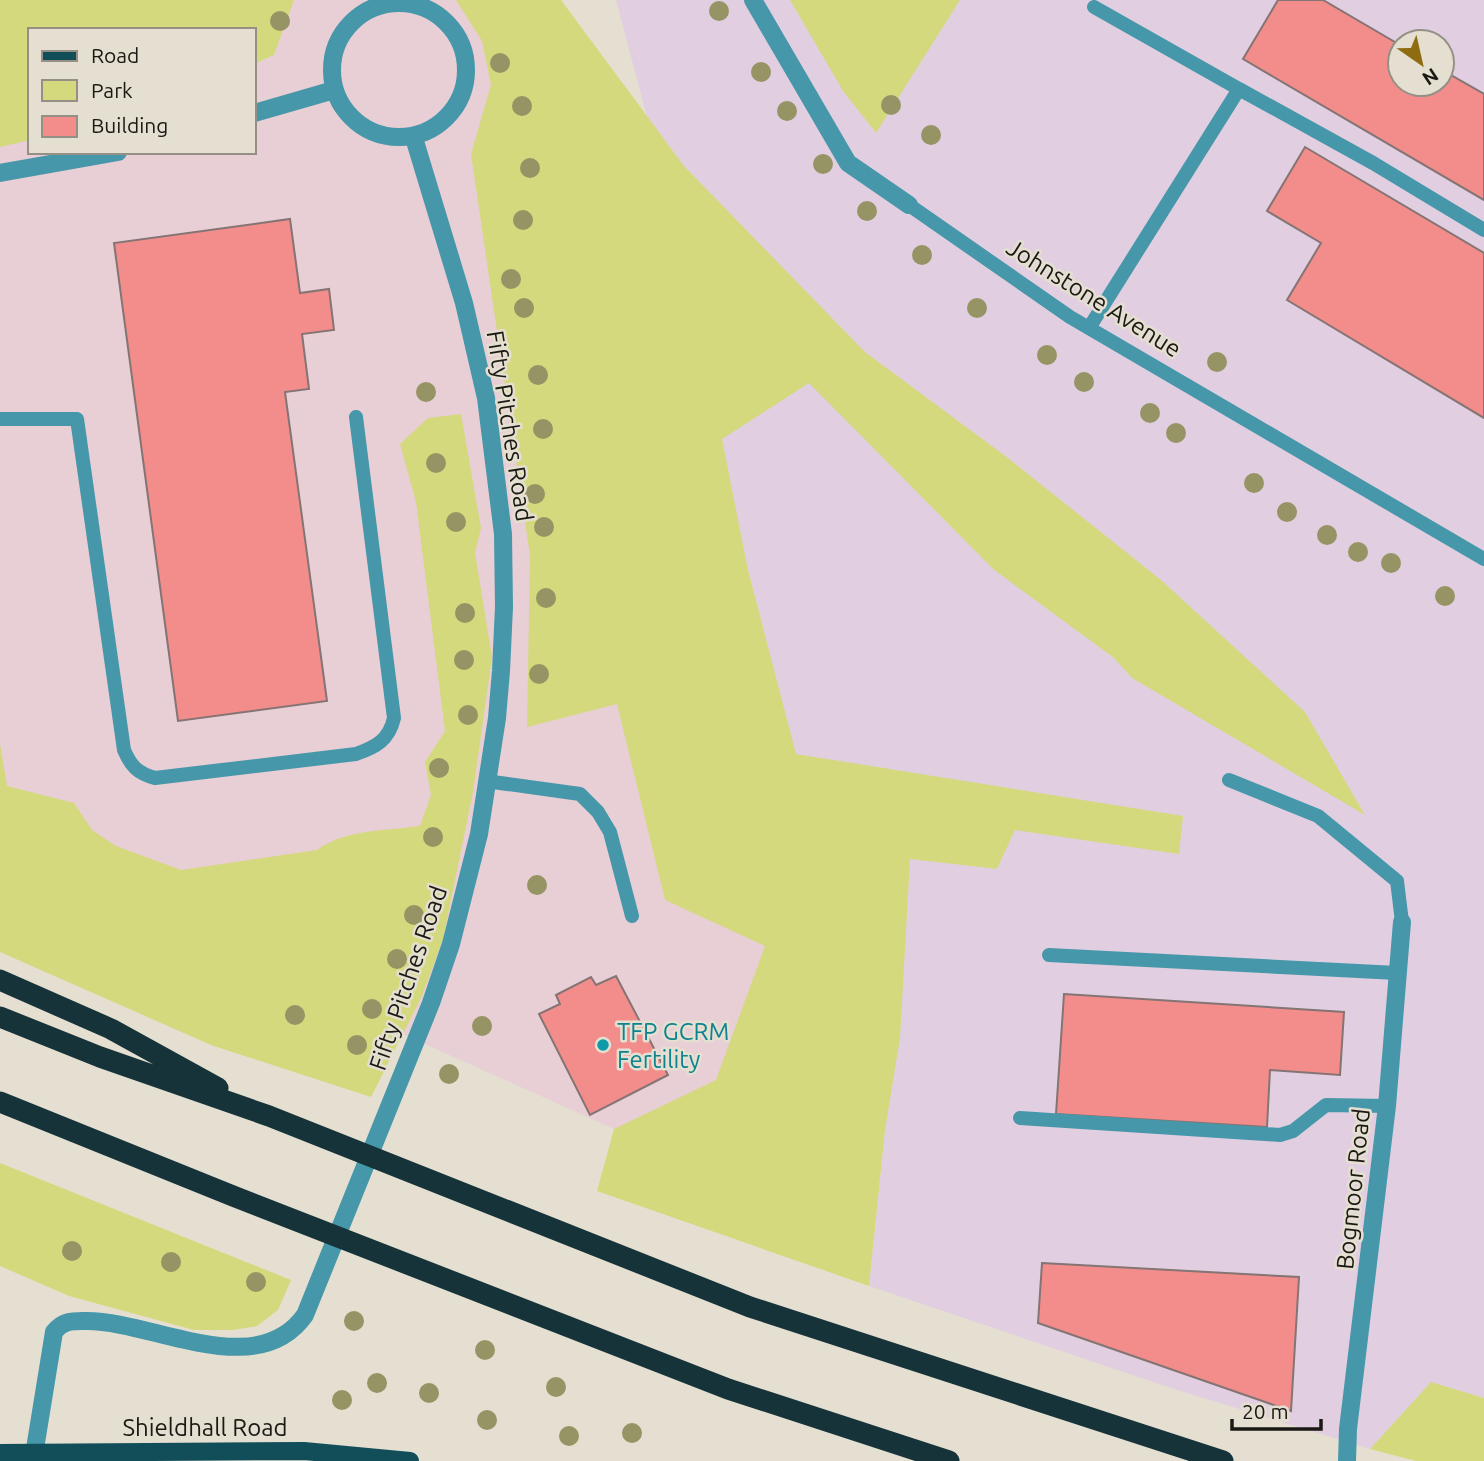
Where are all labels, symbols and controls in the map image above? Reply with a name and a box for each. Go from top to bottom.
legend [28,28,256,154]
north arrow [1386,28,1456,98]
text: Road [91,43,139,67]
text: N [1418,64,1443,90]
text: Park [91,78,133,102]
text: Building [91,113,168,137]
street label: Johnstone Avenue [1002,233,1186,363]
street label: Fifty Pitches Road [482,329,538,523]
street label: Fifty Pitches Road [364,882,452,1074]
place label: TFP GCRM Fertility [617,1018,729,1073]
marker: TFP GCRM Fertility [595,1037,611,1053]
street label: Bogmoor Road [1331,1107,1375,1271]
scale bar [1232,1388,1321,1432]
text: 20 m [1242,1399,1289,1423]
street label: Shieldhall Road [122,1414,288,1441]

